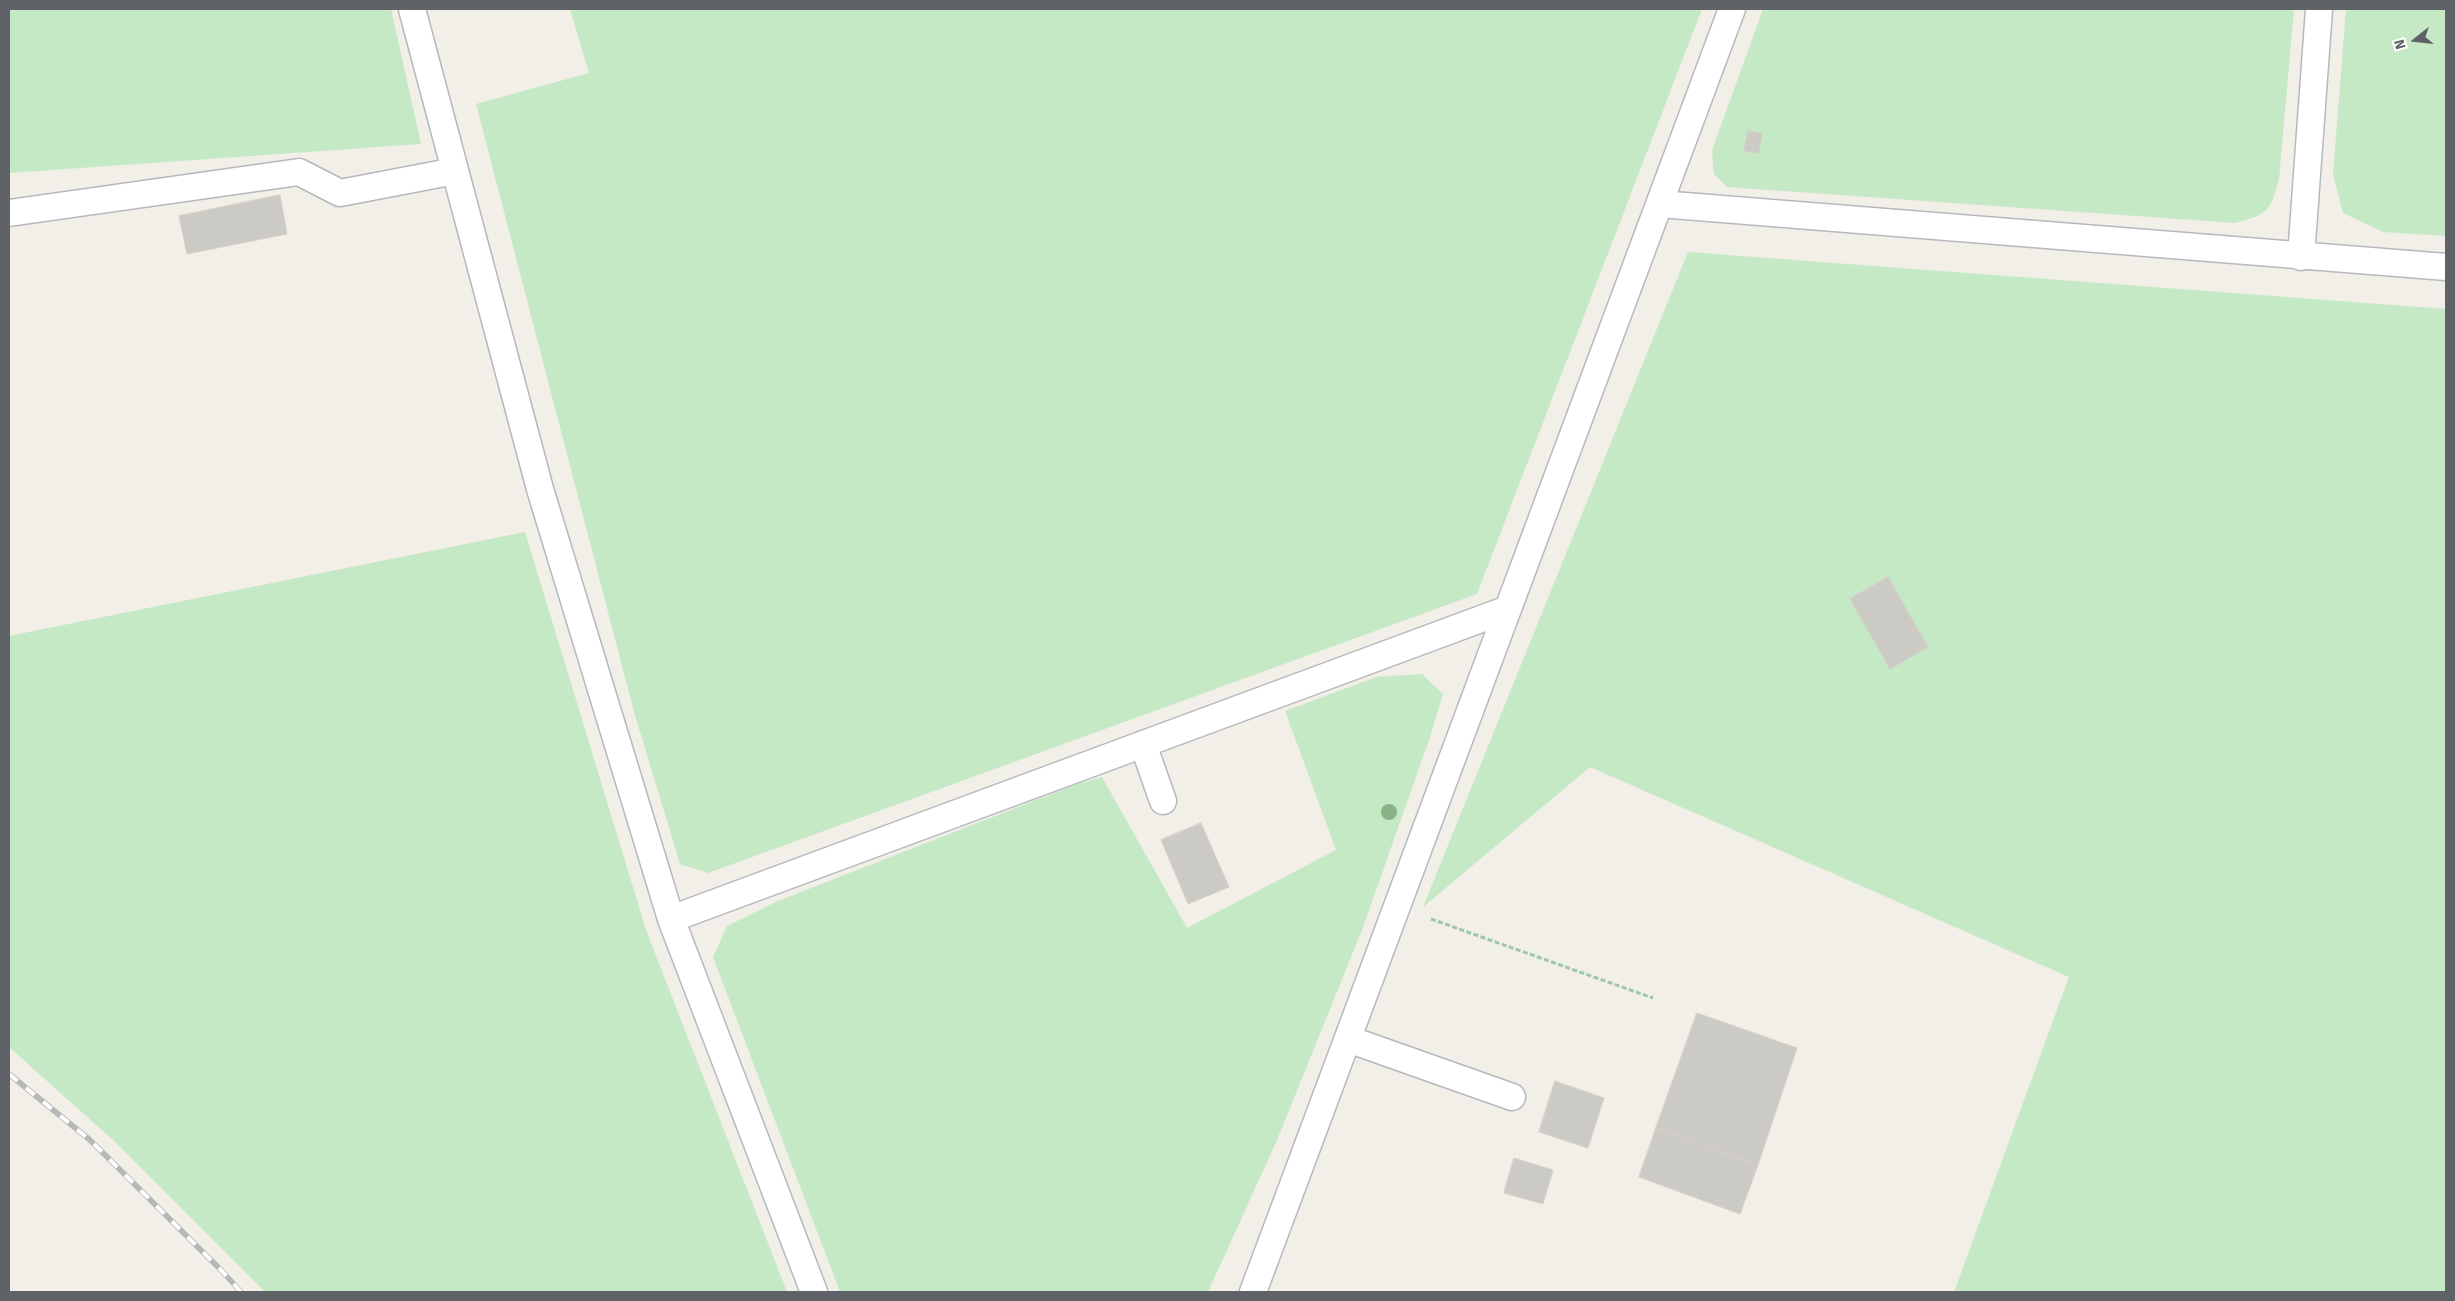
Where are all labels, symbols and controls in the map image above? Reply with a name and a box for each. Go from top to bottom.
north arrow [2390,15,2440,65]
text: N [2391,37,2410,51]

